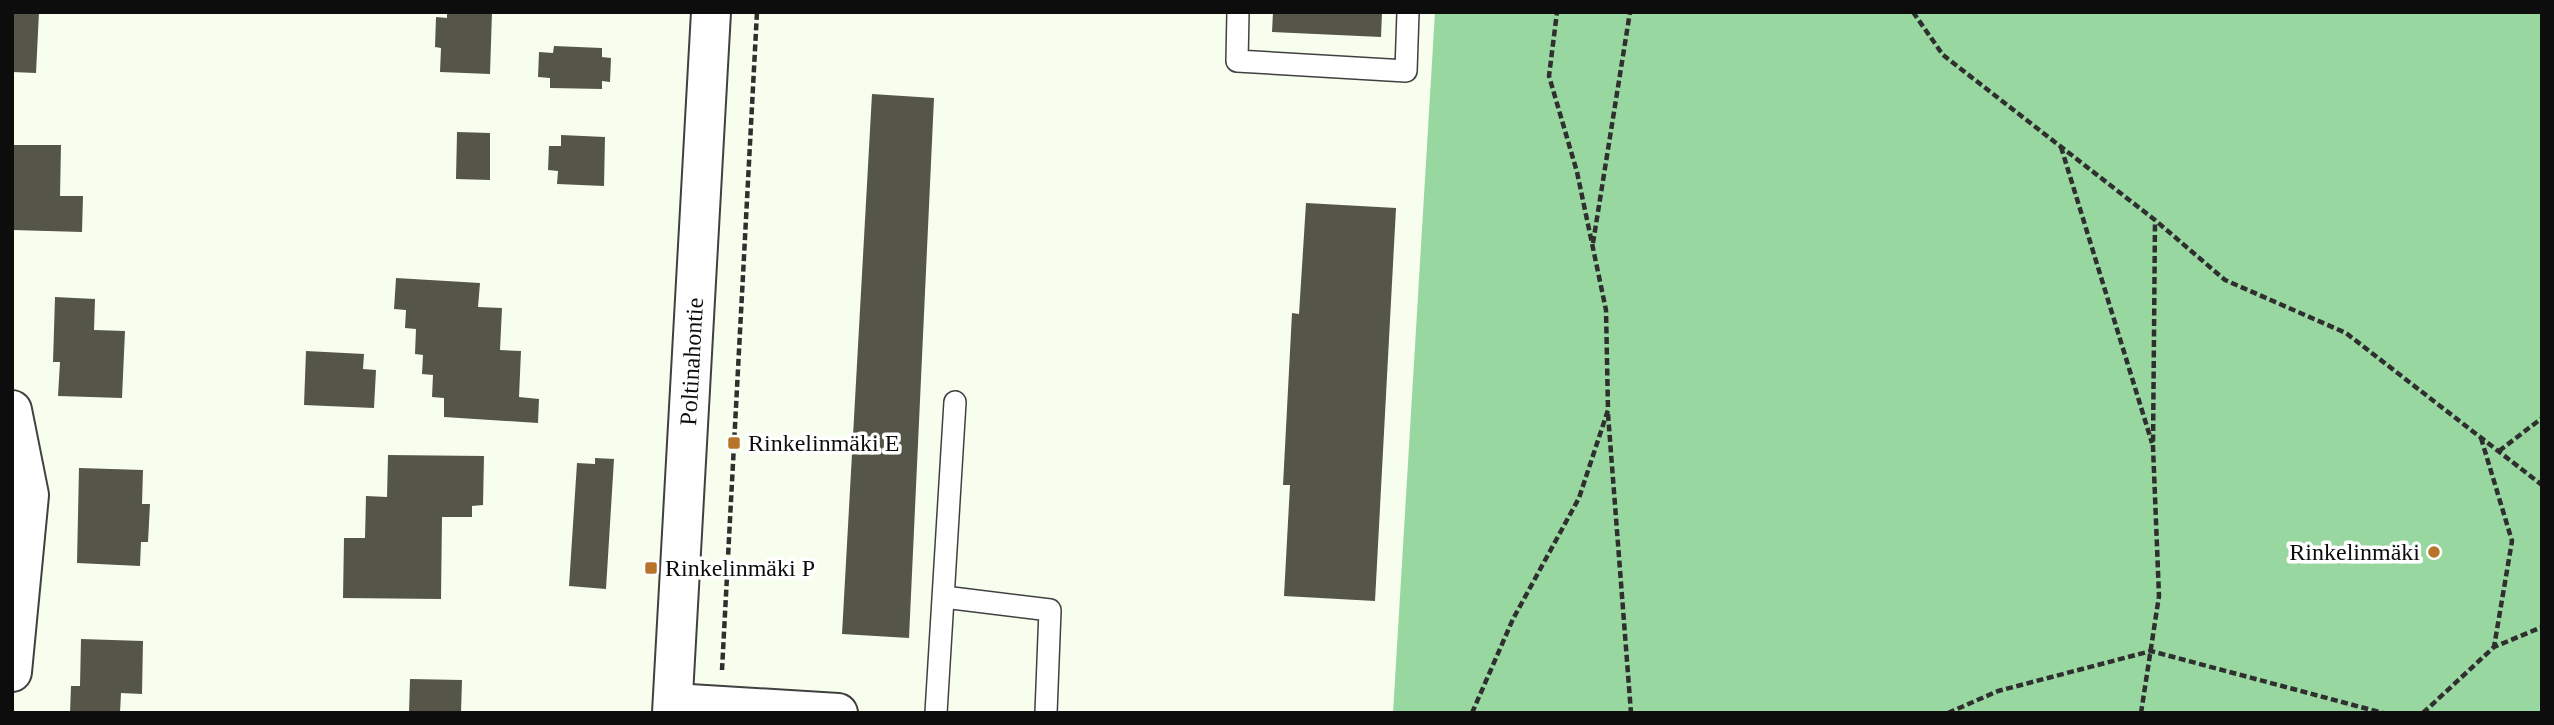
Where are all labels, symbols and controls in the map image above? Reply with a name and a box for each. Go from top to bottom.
street label: Poltinahontie [675,297,708,426]
place label: Rinkelinmäki E [748,430,899,456]
marker: Rinkelinmäki E [726,435,742,451]
place label: Rinkelinmäki [2289,539,2420,565]
marker: Rinkelinmäki [2426,544,2442,560]
place label: Rinkelinmäki P [665,555,815,581]
marker: Rinkelinmäki P [643,560,659,576]

